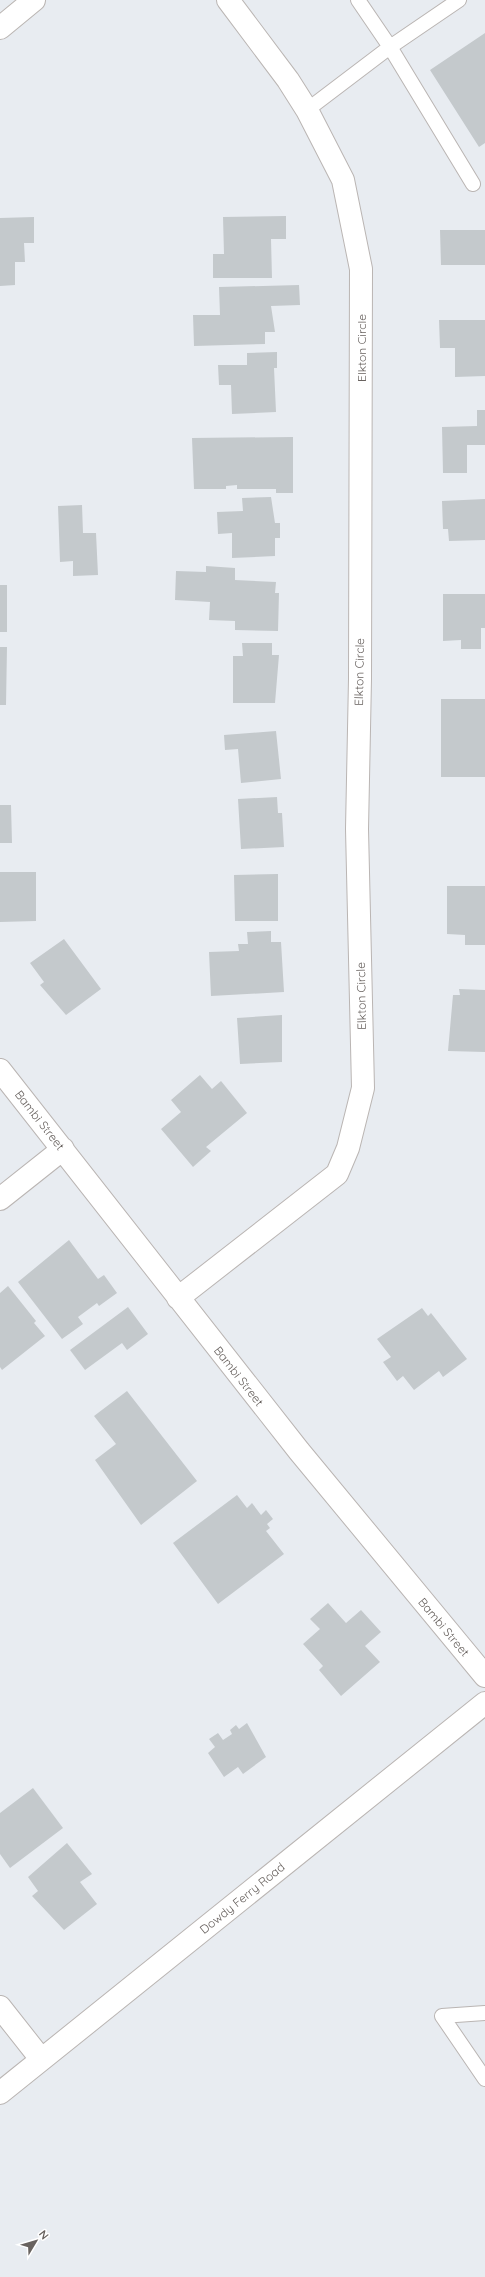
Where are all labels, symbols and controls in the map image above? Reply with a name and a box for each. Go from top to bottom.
street label: Elkton Circle [354,314,369,382]
street label: Elkton Circle [351,638,367,706]
street label: Elkton Circle [353,962,369,1030]
street label: Bambi Street [12,1087,68,1153]
street label: Bambi Street [211,1343,267,1409]
street label: Bambi Street [415,1595,473,1659]
street label: Dowdy Ferry Road [197,1859,287,1937]
north arrow [16,2221,56,2261]
text: N [36,2227,52,2242]

